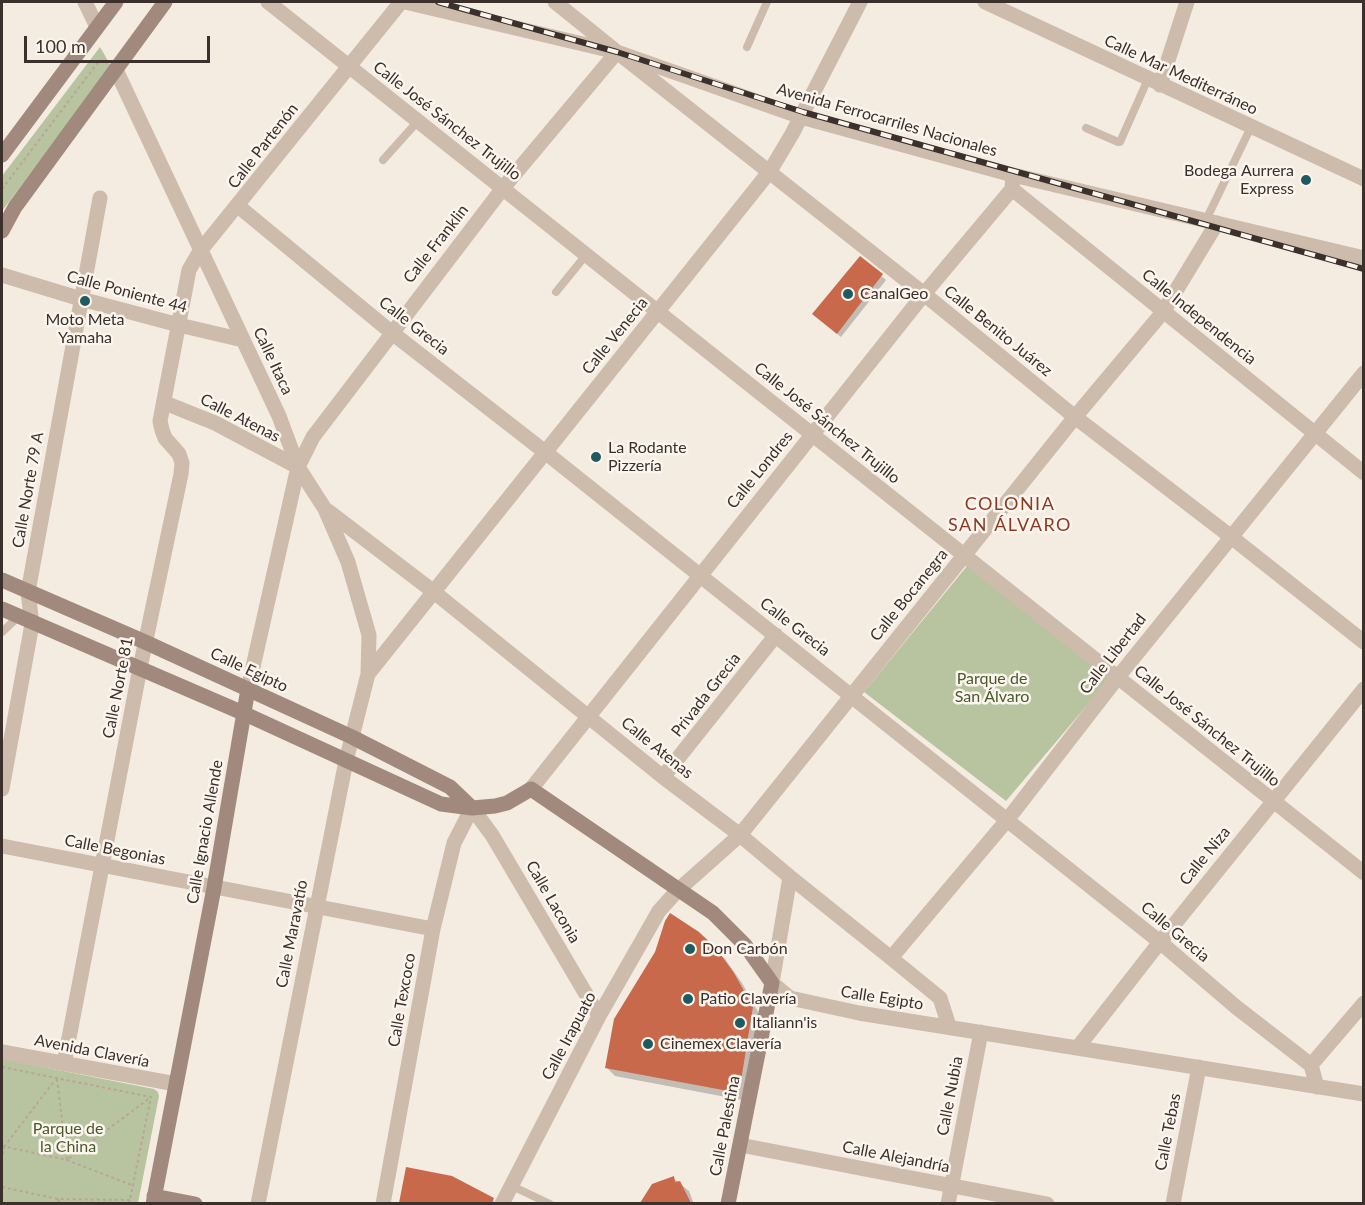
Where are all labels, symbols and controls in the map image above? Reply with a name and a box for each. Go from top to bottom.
scale bar [27,24,213,62]
street label: Calle Mar Mediterráneo [1101,31,1261,119]
text: 100 m [35,35,86,57]
street label: Calle José Sánchez Trujillo [369,57,525,185]
street label: Avenida Ferrocarriles Nacionales [775,79,999,161]
street label: Calle Partenón [224,100,302,192]
place label: Bodega Aurrera Express [1184,161,1294,199]
marker: Bodega Aurrera Express [1299,173,1313,187]
street label: Calle Franklin [399,201,473,287]
street label: Calle Independencia [1138,265,1260,369]
street label: Calle Poniente 44 [65,267,189,317]
street label: Calle Benito Juárez [940,281,1056,381]
place label: CanalGeo [860,284,928,304]
marker: CanalGeo [841,287,855,301]
street label: Calle Grecia [375,293,453,359]
marker: Moto Meta Yamaha [78,294,92,308]
street label: Calle Venecia [578,294,652,378]
place label: Moto Meta Yamaha [45,310,125,348]
street label: Calle Itaca [249,324,297,398]
street label: Calle José Sánchez Trujillo [750,358,904,488]
street label: Calle Atenas [197,390,283,446]
street label: Calle Londres [723,427,797,513]
street label: Calle Norte 79 A [8,431,48,549]
place label: La Rodante Pizzería [608,438,687,476]
marker: La Rodante Pizzería [589,450,603,464]
district label: COLONIA SAN ÁLVARO [948,493,1072,536]
street label: Calle Bocanegra [866,545,952,645]
street label: Calle Grecia [756,594,834,660]
street label: Calle Libertad [1076,610,1150,698]
street label: Calle Norte 81 [99,636,137,740]
street label: Calle Egipto [207,644,291,696]
street label: Privada Grecia [667,649,745,741]
street label: Calle José Sánchez Trujillo [1130,661,1284,791]
park label: Parque de San Álvaro [955,669,1029,707]
street label: Calle Atenas [617,713,697,783]
street label: Calle Ignacio Allende [183,758,227,906]
street label: Calle Niza [1176,823,1234,889]
street label: Calle Begonias [63,831,167,869]
street label: Calle Laconia [522,857,584,947]
street label: Calle Maravatío [272,878,312,990]
street label: Calle Grecia [1137,898,1213,966]
place label: Don Carbón [702,939,788,959]
marker: Don Carbón [683,942,697,956]
street label: Calle Texcoco [384,951,420,1049]
street label: Calle Egipto [839,982,925,1014]
street label: Calle Irapuato [538,989,600,1083]
place label: Patio Clavería [700,989,797,1009]
marker: Patio Clavería [681,992,695,1006]
place label: Italiann'is [752,1013,817,1033]
marker: Italiann'is [733,1016,747,1030]
street label: Avenida Clavería [33,1030,151,1072]
place label: Cinemex Clavería [660,1034,782,1054]
marker: Cinemex Clavería [641,1037,655,1051]
street label: Calle Nubia [933,1055,967,1137]
street label: Calle Palestina [706,1074,744,1178]
street label: Calle Tebas [1151,1092,1185,1172]
park label: Parque de la China [33,1119,103,1157]
street label: Calle Alejandría [841,1137,951,1177]

